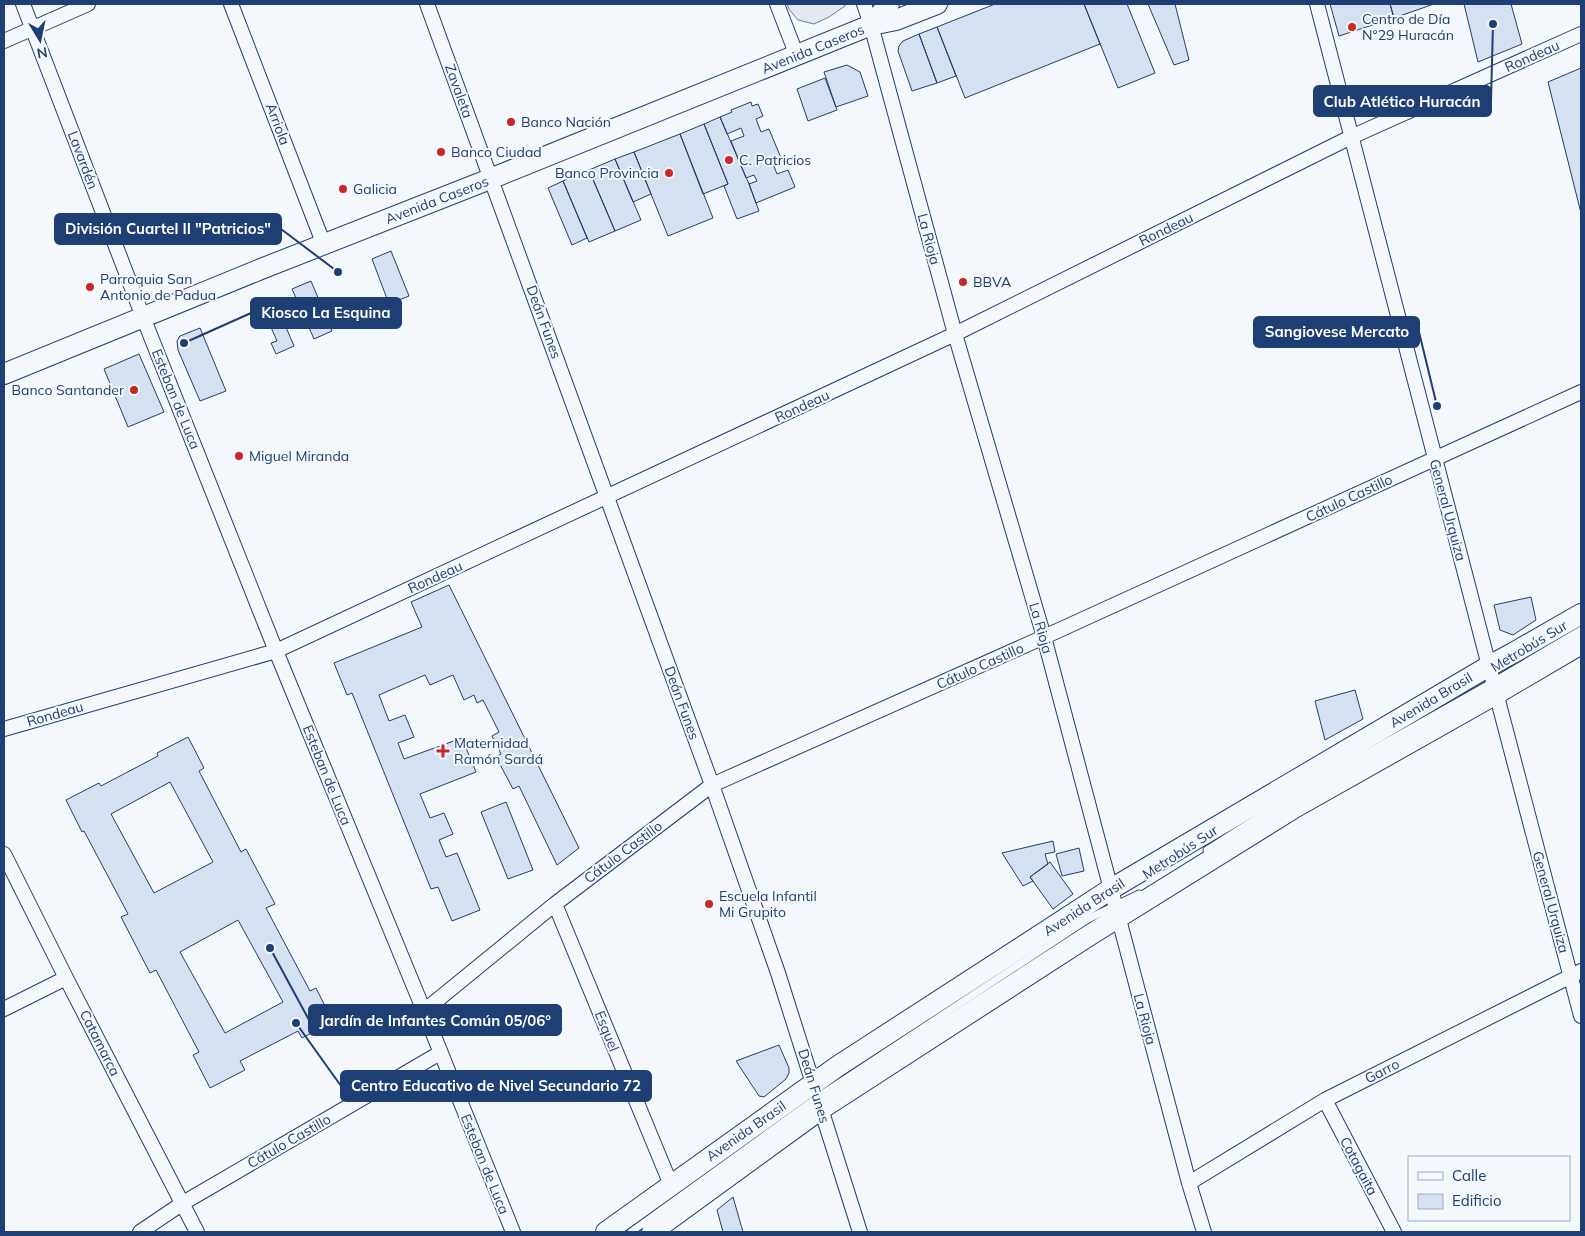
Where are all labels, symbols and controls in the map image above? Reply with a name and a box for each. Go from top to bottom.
place label: Centro de Día N°29 Huracán [1362,10,1454,44]
north arrow [15,15,65,65]
street label: Avenida Caseros [759,20,867,78]
marker: Centro de Día N°29 Huracán [1346,21,1358,33]
street label: Rondeau [1502,36,1562,76]
text: N [35,43,49,63]
street label: Zavaleta [441,61,477,121]
callout: Club Atlético Huracán [1314,86,1491,116]
text: Club Atlético Huracán [1324,92,1480,111]
street label: Arriola [262,100,294,148]
place label: Banco Nación [521,113,611,131]
marker: Banco Nación [505,116,517,128]
street label: Lavardén [64,128,102,192]
place label: Banco Ciudad [451,143,542,161]
marker: Banco Ciudad [435,146,447,158]
place label: C. Patricios [739,151,811,169]
marker: C. Patricios [723,154,735,166]
place label: Banco Provincia [555,164,659,182]
marker: Banco Provincia [663,167,675,179]
street label: Avenida Caseros [383,172,491,228]
place label: Galicia [353,180,397,198]
marker: Galicia [337,183,349,195]
street label: Rondeau [1136,208,1196,250]
street label: La Rioja [914,211,944,267]
callout: División Cuartel II "Patricios" [55,214,281,244]
text: División Cuartel II "Patricios" [65,219,271,238]
place label: Parroquia San Antonio de Padua [100,270,216,304]
place label: BBVA [973,273,1012,291]
marker: BBVA [957,276,969,288]
marker: Parroquia San Antonio de Padua [84,281,96,293]
street label: Deán Funes [522,283,566,361]
callout: Kiosco La Esquina [251,298,401,328]
text: Kiosco La Esquina [261,303,391,322]
callout: Sangiovese Mercato [1254,317,1419,347]
text: Sangiovese Mercato [1265,322,1409,341]
street label: Esteban de Luca [148,346,204,452]
place label: Banco Santander [12,381,125,399]
marker: Banco Santander [128,384,140,396]
street label: Rondeau [772,386,832,426]
place label: Miguel Miranda [249,447,349,465]
marker: Miguel Miranda [233,450,245,462]
street label: General Urquiza [1426,457,1470,563]
street label: Cátulo Castillo [1303,470,1395,526]
street label: Rondeau [405,557,465,597]
street label: La Rioja [1025,600,1057,656]
street label: Metrobús Sur [1487,616,1571,676]
street label: Cátulo Castillo [934,639,1026,693]
street label: Deán Funes [660,664,704,742]
street label: Avenida Brasil [1386,668,1476,732]
street label: Rondeau [25,697,85,731]
street label: Esteban de Luca [299,722,355,828]
place label: Maternidad Ramón Sardá [454,734,543,768]
marker: Maternidad Ramón Sardá [436,744,450,758]
street label: Cátulo Castillo [580,817,666,887]
street label: Metrobús Sur [1139,820,1222,883]
street label: General Urquiza [1529,849,1573,955]
street label: Avenida Brasil [1040,874,1128,940]
place label: Escuela Infantil Mi Grupito [719,887,817,921]
marker: Escuela Infantil Mi Grupito [703,898,715,910]
street label: La Rioja [1130,991,1160,1047]
callout: Jardín de Infantes Común 05/06° [309,1005,561,1035]
street label: Catamarca [76,1007,124,1079]
street label: Esquel [591,1008,623,1054]
text: Jardín de Infantes Común 05/06° [319,1011,551,1030]
street label: Deán Funes [794,1047,834,1125]
street label: Garro [1362,1055,1402,1087]
callout: Centro Educativo de Nivel Secundario 72 [341,1071,651,1101]
text: Centro Educativo de Nivel Secundario 72 [351,1076,641,1095]
street label: Avenida Brasil [703,1097,789,1165]
street label: Cátulo Castillo [244,1110,334,1172]
street label: Esteban de Luca [457,1111,513,1217]
street label: Cotagaita [1336,1134,1382,1198]
legend [1408,1156,1570,1221]
text: Calle [1452,1166,1486,1185]
text: Edificio [1452,1191,1502,1210]

